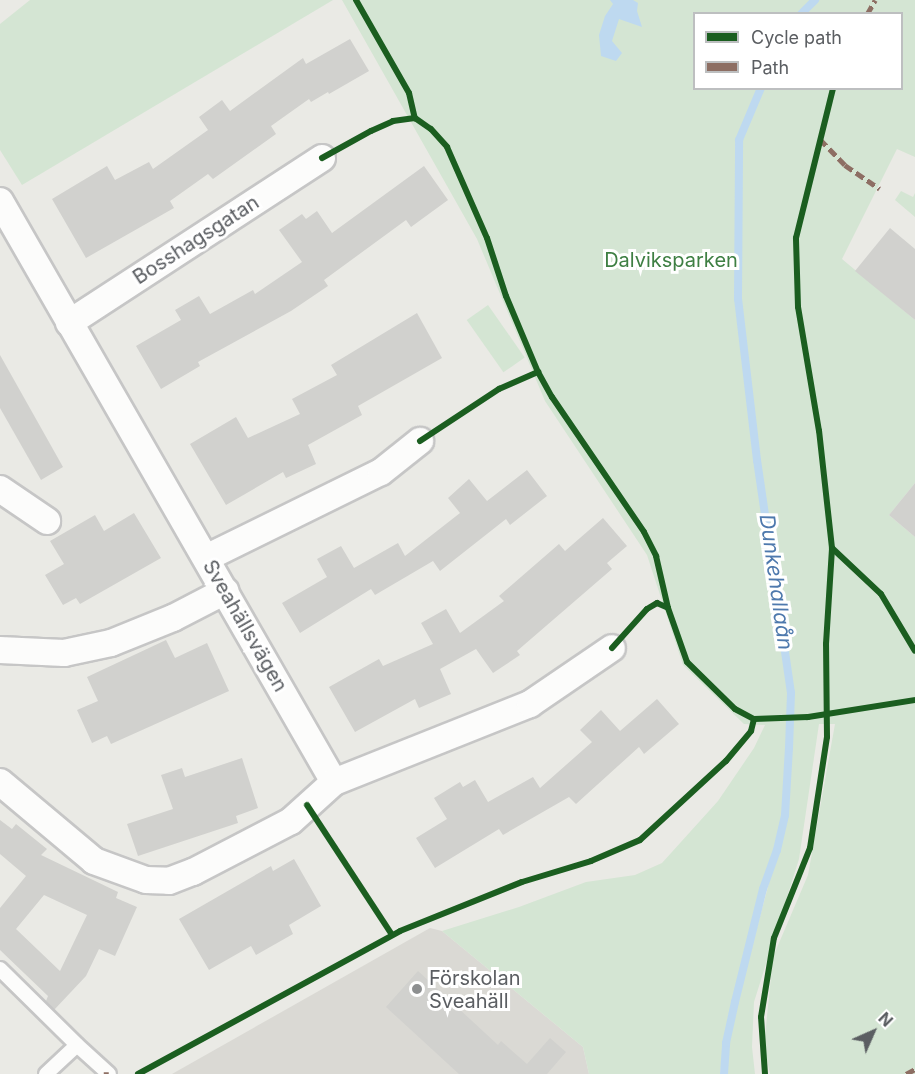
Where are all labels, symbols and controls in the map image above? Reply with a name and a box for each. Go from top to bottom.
legend [693,12,903,90]
text: Cycle path [751,27,842,48]
text: Path [751,57,789,78]
street label: Bosshagsgatan [129,190,263,290]
park label: Dalviksparken [604,248,738,272]
water label: Dunkehallaån [754,513,798,651]
street label: Sveahällsvägen [198,556,292,696]
place label: Förskolan Sveahäll [429,966,521,1013]
marker: Förskolan Sveahäll [410,982,424,996]
north arrow [843,1002,903,1062]
text: N [874,1008,897,1031]

